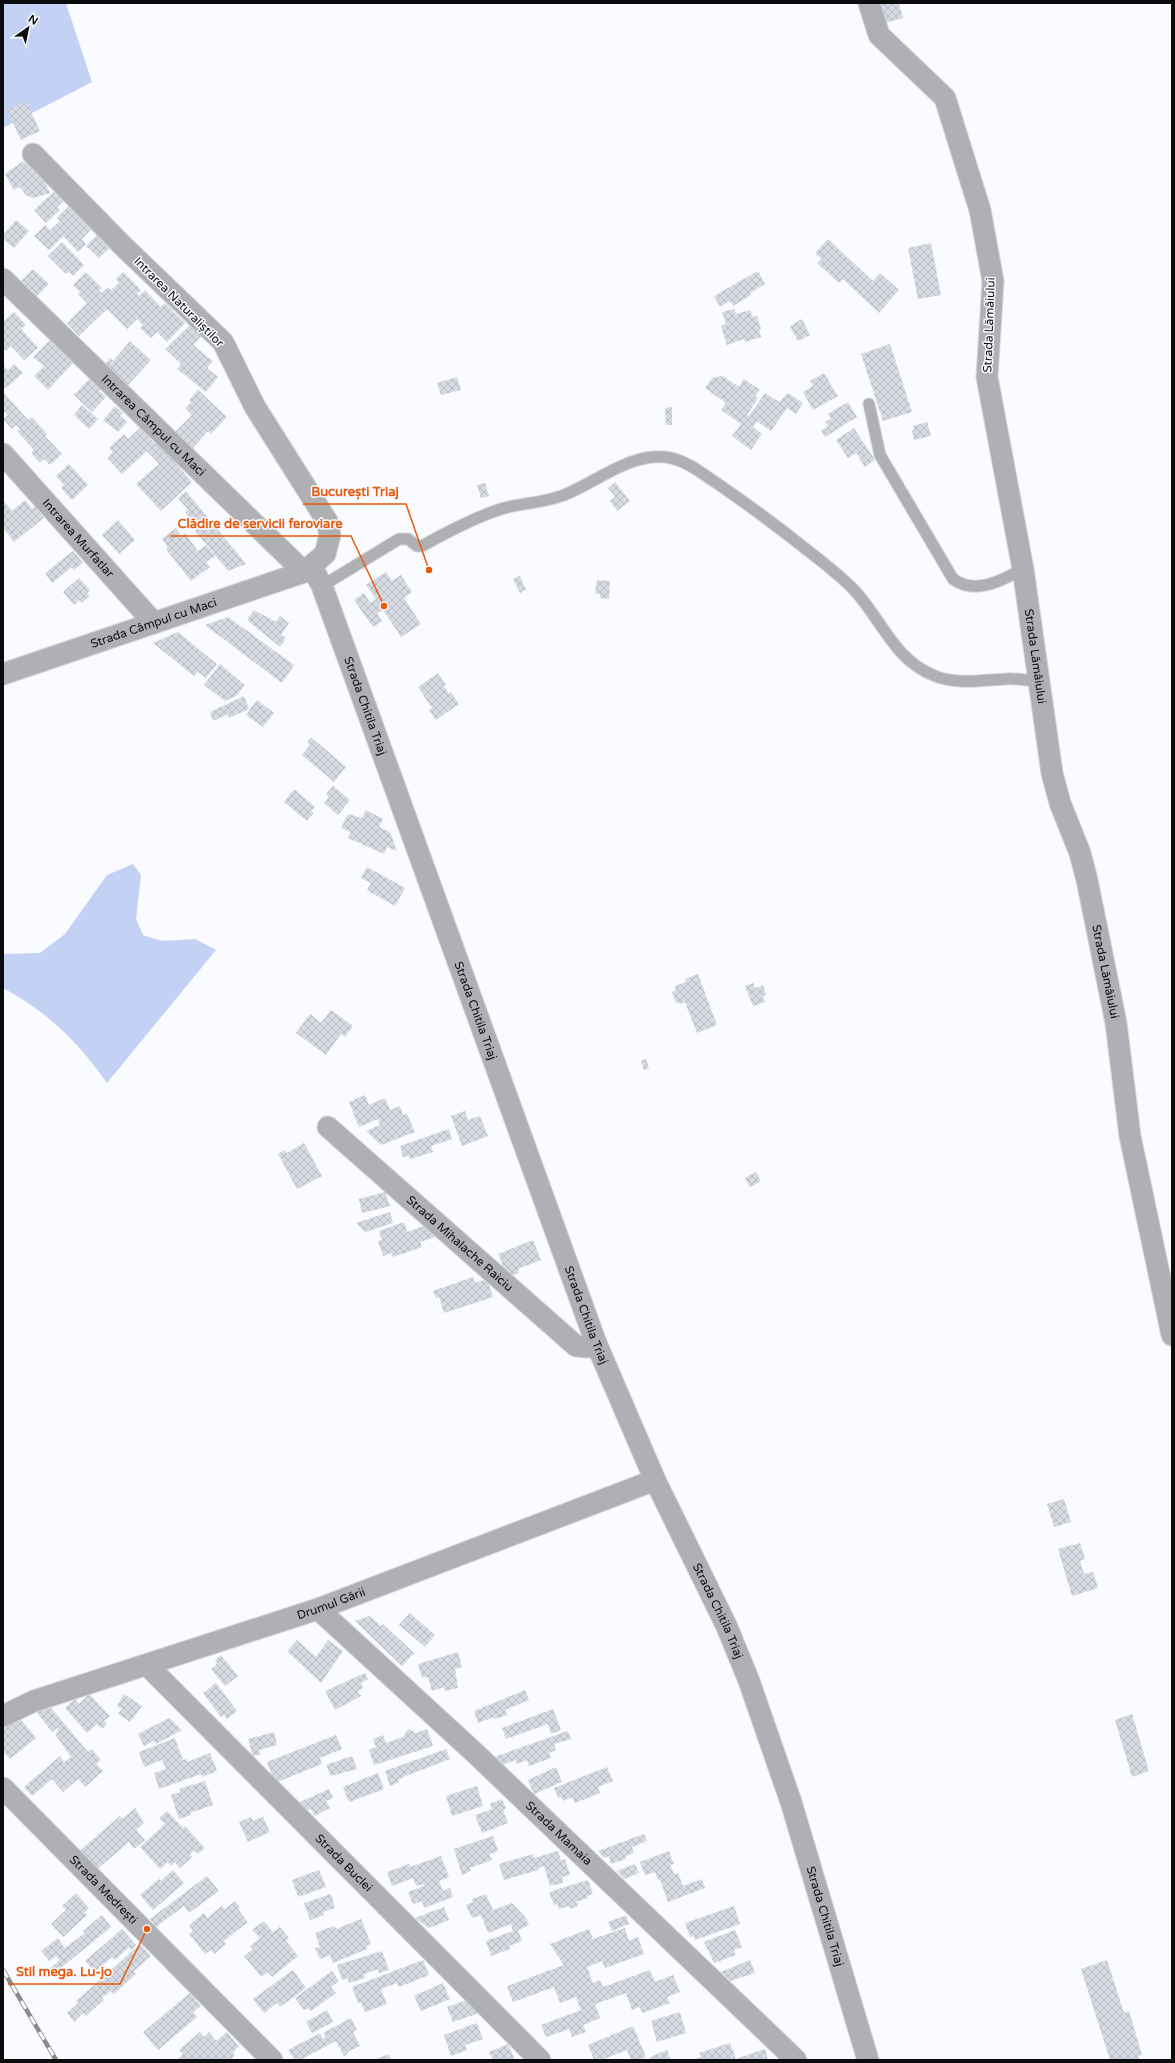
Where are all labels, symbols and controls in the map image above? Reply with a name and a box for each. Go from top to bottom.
north arrow [8,8,48,48]
text: N [26,12,40,28]
street label: Intrarea Naturaliștilor [131,254,227,350]
street label: Strada Lămâiului [980,277,998,373]
street label: Intrarea Câmpul cu Maci [99,372,208,479]
callout: București Triaj [303,479,406,504]
text: București Triaj [311,484,399,500]
street label: Intrarea Murfatlar [39,496,117,581]
callout: Clădire de servicii feroviare [170,511,351,536]
text: Clădire de servicii feroviare [177,516,343,532]
street label: Strada Câmpul cu Maci [89,595,218,651]
street label: Strada Lămâiului [1022,608,1049,705]
street label: Strada Chitila Triaj [341,655,390,757]
street label: Strada Lămâiului [1089,923,1122,1020]
street label: Strada Chitila Triaj [451,959,500,1062]
street label: Strada Mihalache Raiciu [404,1193,516,1294]
street label: Strada Chitila Triaj [562,1264,611,1366]
street label: Strada Chitila Triaj [690,1561,746,1661]
street label: Drumul Gării [295,1585,367,1622]
street label: Strada Mamaia [523,1798,595,1868]
street label: Strada Buclei [312,1831,375,1894]
street label: Strada Medrești [67,1852,140,1927]
street label: Strada Chitila Triaj [804,1865,847,1968]
callout: Stil mega. Lu-jo [8,1959,120,1984]
text: Stil mega. Lu-jo [16,1964,112,1980]

